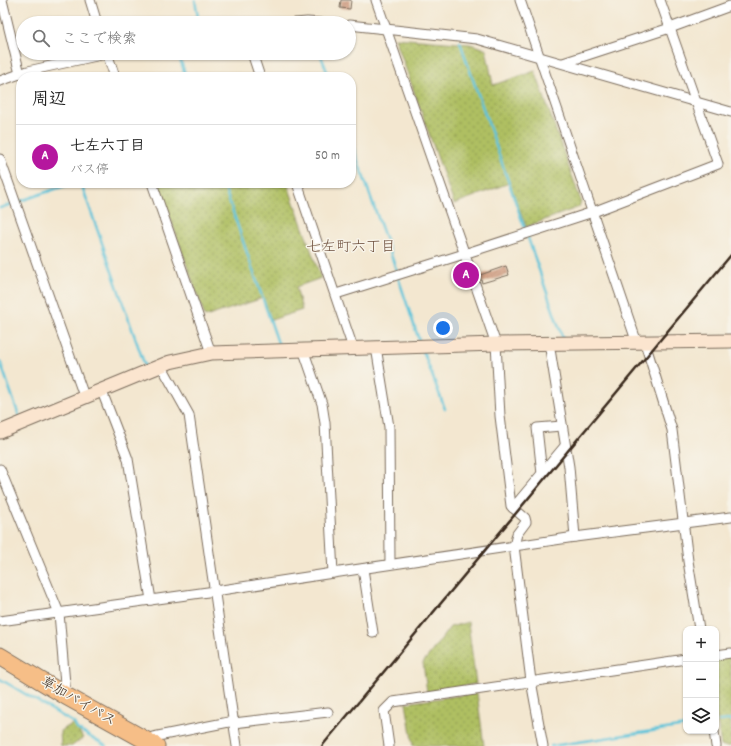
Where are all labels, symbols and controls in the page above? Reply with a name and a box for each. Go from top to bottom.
search box [16,16,356,60]
icon: search [30,27,52,49]
text: ここで検索 [62,29,137,51]
text: 周辺 [32,89,66,113]
text: 七左六丁目 [70,136,145,158]
text: A [41,147,49,166]
text: 50 m [315,147,340,166]
text: バス停 [70,161,109,180]
district label: 七左町六丁目 [306,237,396,259]
pin: A [453,260,479,290]
your location [433,318,453,338]
map controls [683,626,719,734]
button: + [683,626,719,662]
button: − [683,662,719,698]
street label: 草加バイパス [37,672,119,732]
button: layers [683,698,719,734]

